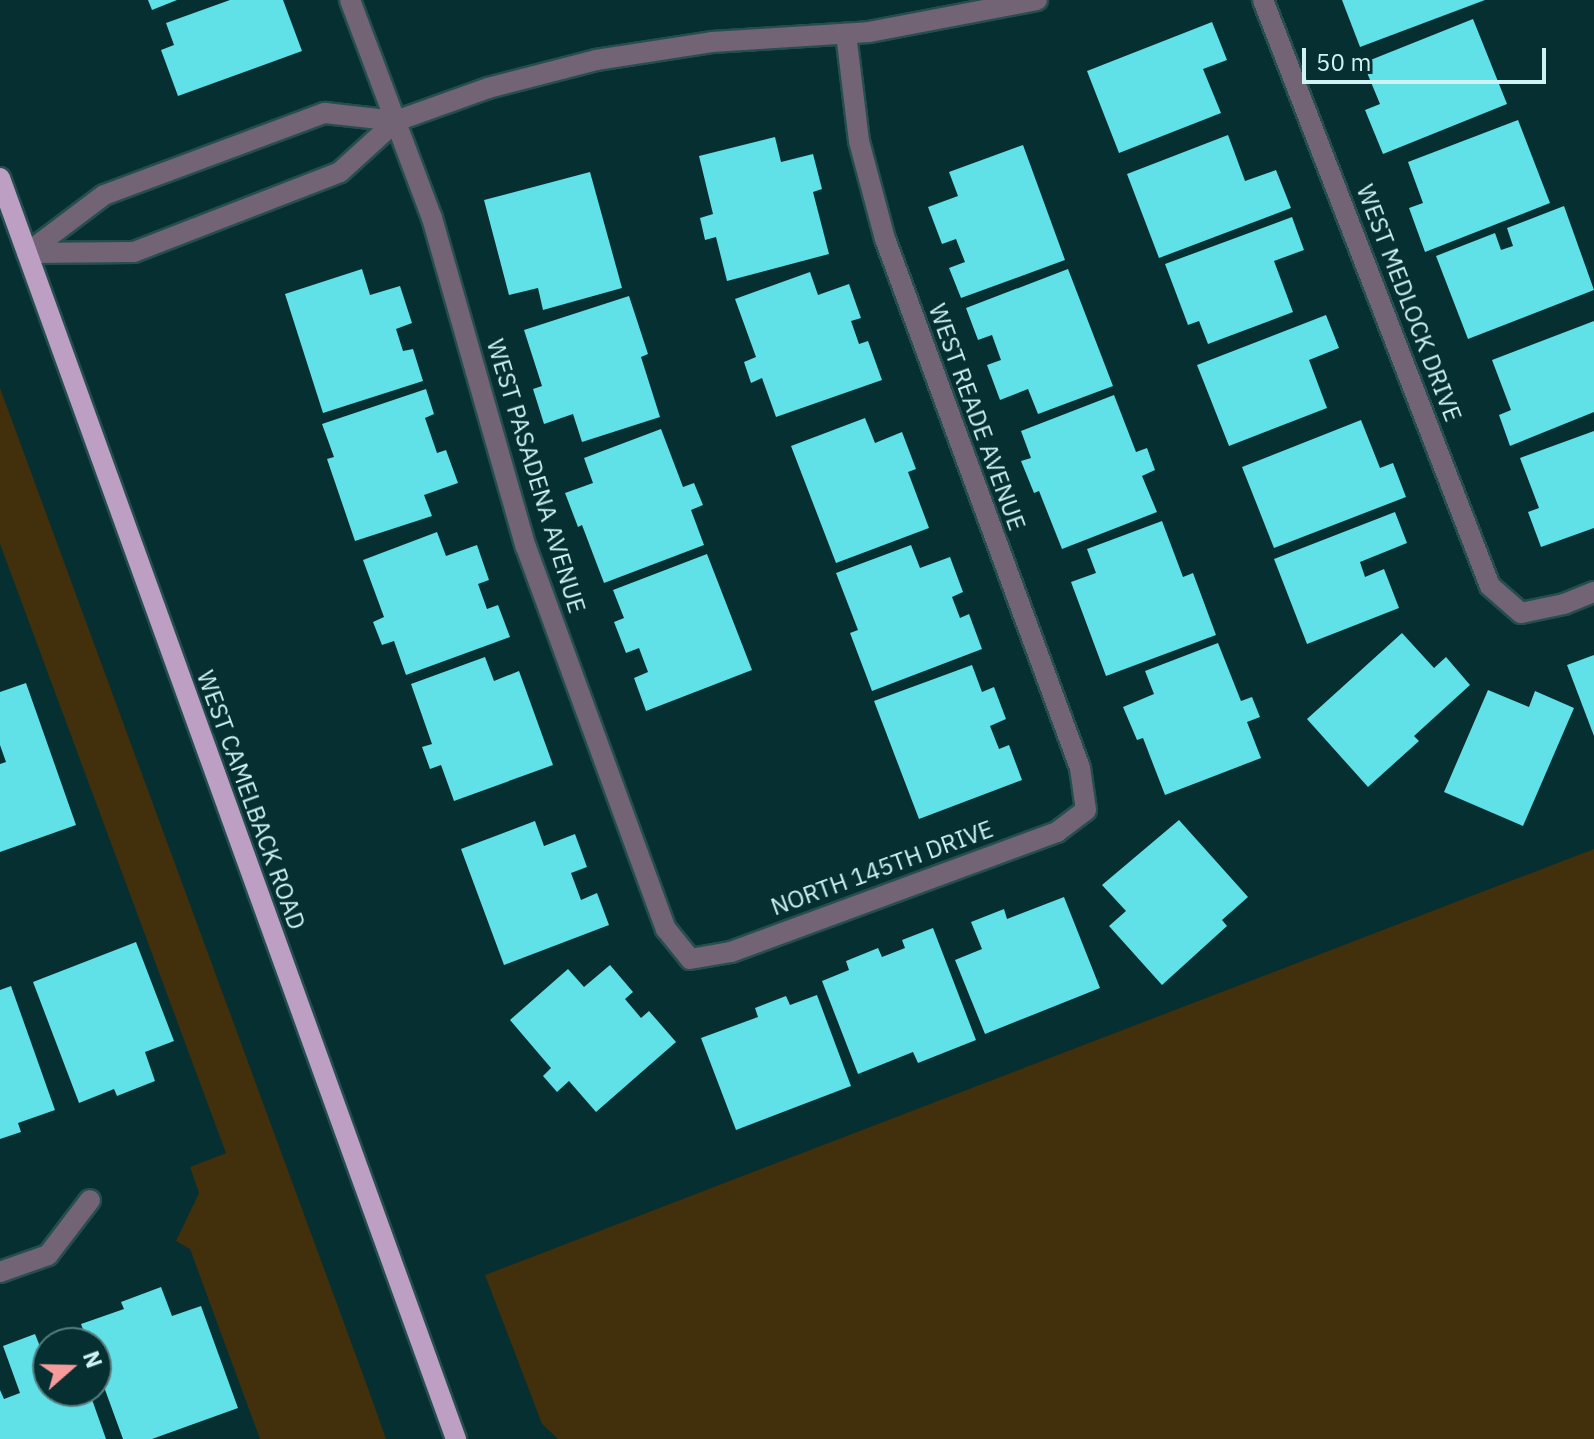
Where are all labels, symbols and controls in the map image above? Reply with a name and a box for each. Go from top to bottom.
scale bar [1306,32,1550,82]
text: 50 m [1316,46,1371,78]
street label: WEST MEDLOCK DRIVE [1350,180,1468,426]
street label: WEST READE AVENUE [923,300,1031,534]
street label: WEST PASADENA AVENUE [481,336,591,616]
street label: WEST CAMELBACK ROAD [191,666,311,934]
street label: NORTH 145TH DRIVE [767,814,997,922]
north arrow [32,1327,112,1407]
text: N [77,1347,109,1372]

